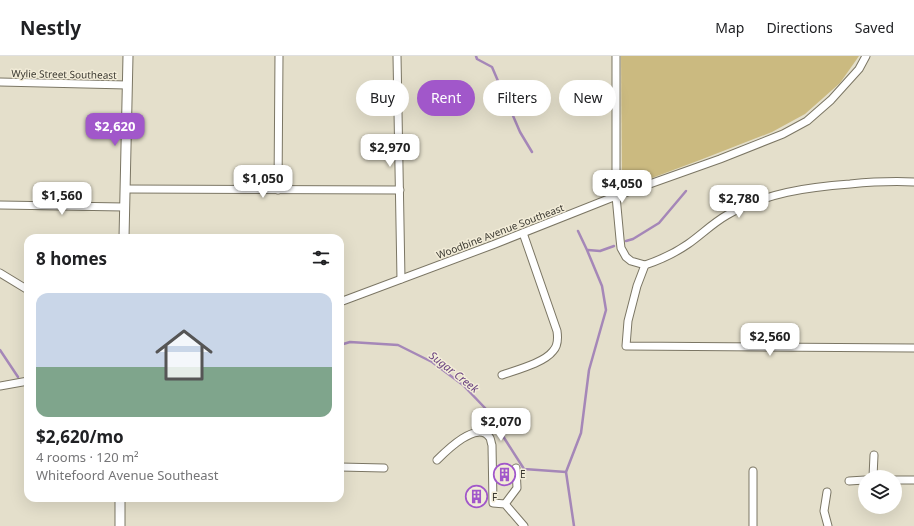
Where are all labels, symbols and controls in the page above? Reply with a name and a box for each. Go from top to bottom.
text: Nestly [20,15,81,41]
text: Map [715,18,744,37]
text: Directions [766,18,833,37]
text: Saved [855,18,894,37]
street label: Wylie Street Southeast [11,66,117,82]
chip: Buy [356,80,409,116]
chip: Rent [417,80,475,116]
chip: Filters [483,80,551,116]
chip: New [559,80,616,116]
pin: $2,620 [82,113,148,147]
text: $2,620 [95,117,135,135]
pin: $2,970 [357,134,423,168]
text: $2,970 [370,138,410,156]
pin: $1,050 [230,165,296,199]
text: $1,050 [243,169,283,187]
pin: $4,050 [589,170,655,204]
text: $4,050 [602,174,642,192]
pin: $1,560 [29,182,95,216]
pin: $2,780 [706,185,772,219]
text: $1,560 [42,186,82,204]
text: $2,780 [719,189,759,207]
street label: Woodbine Avenue Southeast [434,200,566,262]
text: 8 homes [36,247,107,270]
icon: filters [310,247,332,269]
icon: home [148,319,220,391]
pin: $2,560 [737,323,803,357]
text: $2,560 [750,327,790,345]
water label: Sugar Creek [427,348,483,396]
pin: $2,070 [468,408,534,442]
text: $2,070 [481,412,521,430]
text: $2,620/mo [36,425,124,448]
text: 4 rooms · 120 m² [36,448,139,466]
building icon: E [491,461,517,487]
text: Whitefoord Avenue Southeast [36,466,219,484]
place label: E [520,467,526,481]
map controls [858,470,902,514]
button: layers [858,470,902,514]
building icon: F [463,484,489,510]
place label: F [492,490,497,504]

